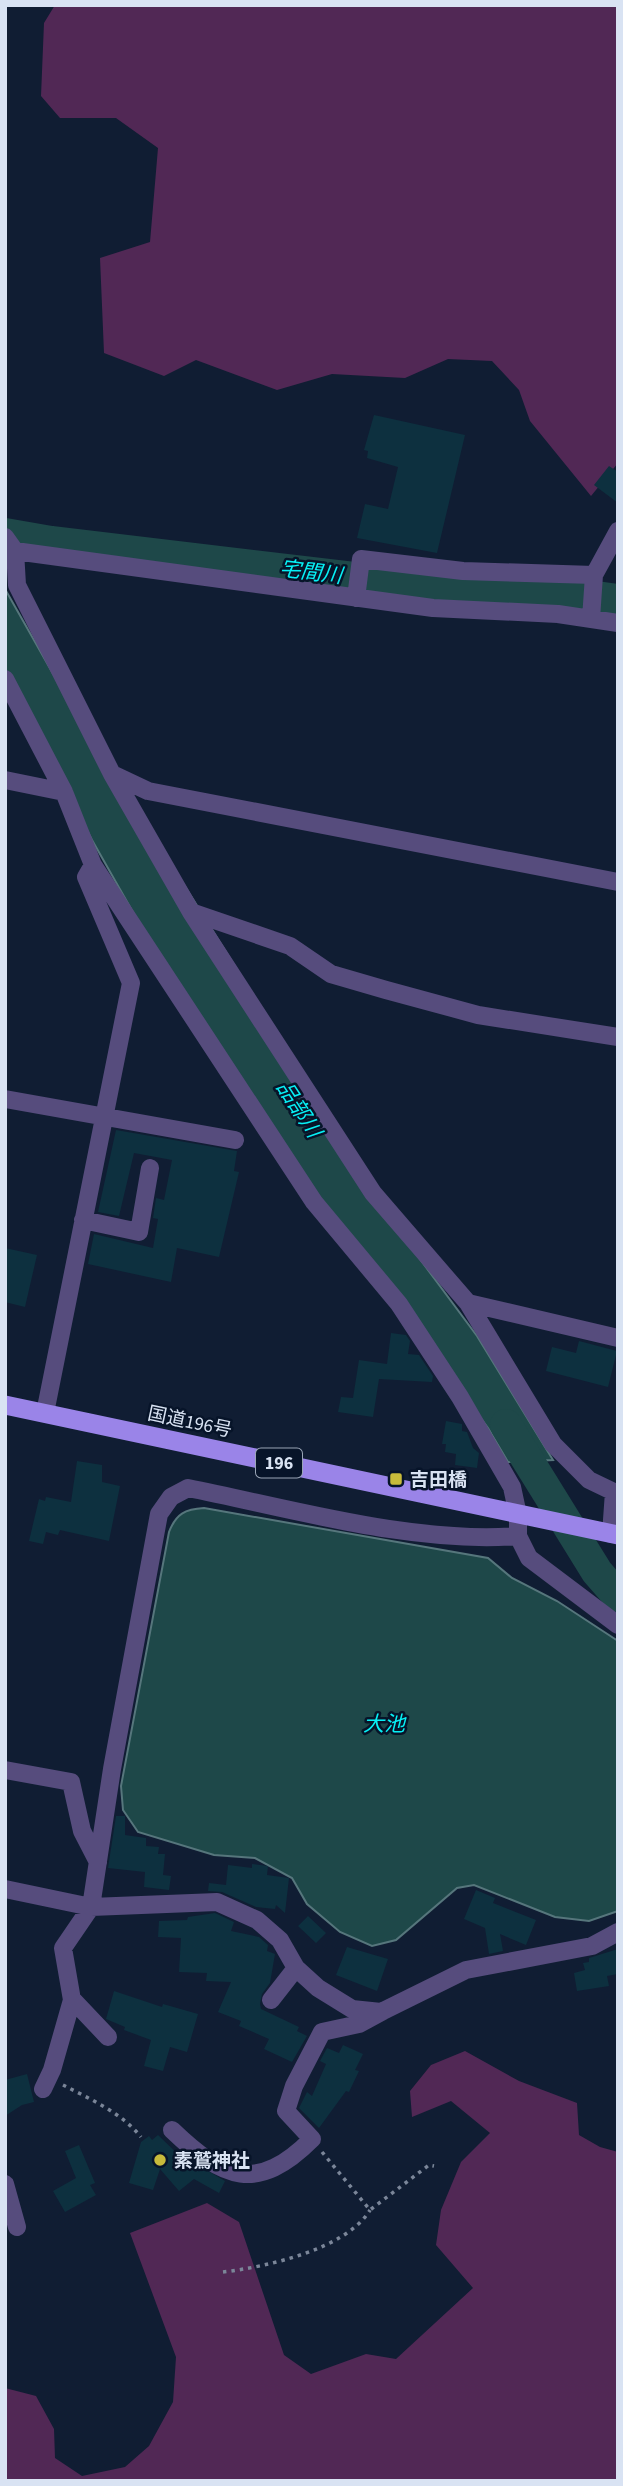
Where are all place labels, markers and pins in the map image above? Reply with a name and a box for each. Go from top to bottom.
place label: 吉田橋 [410,1467,467,1494]
marker: 吉田橋 [388,1471,404,1487]
place label: 素鷲神社 [174,2148,250,2175]
marker: 素鷲神社 [152,2152,168,2168]

